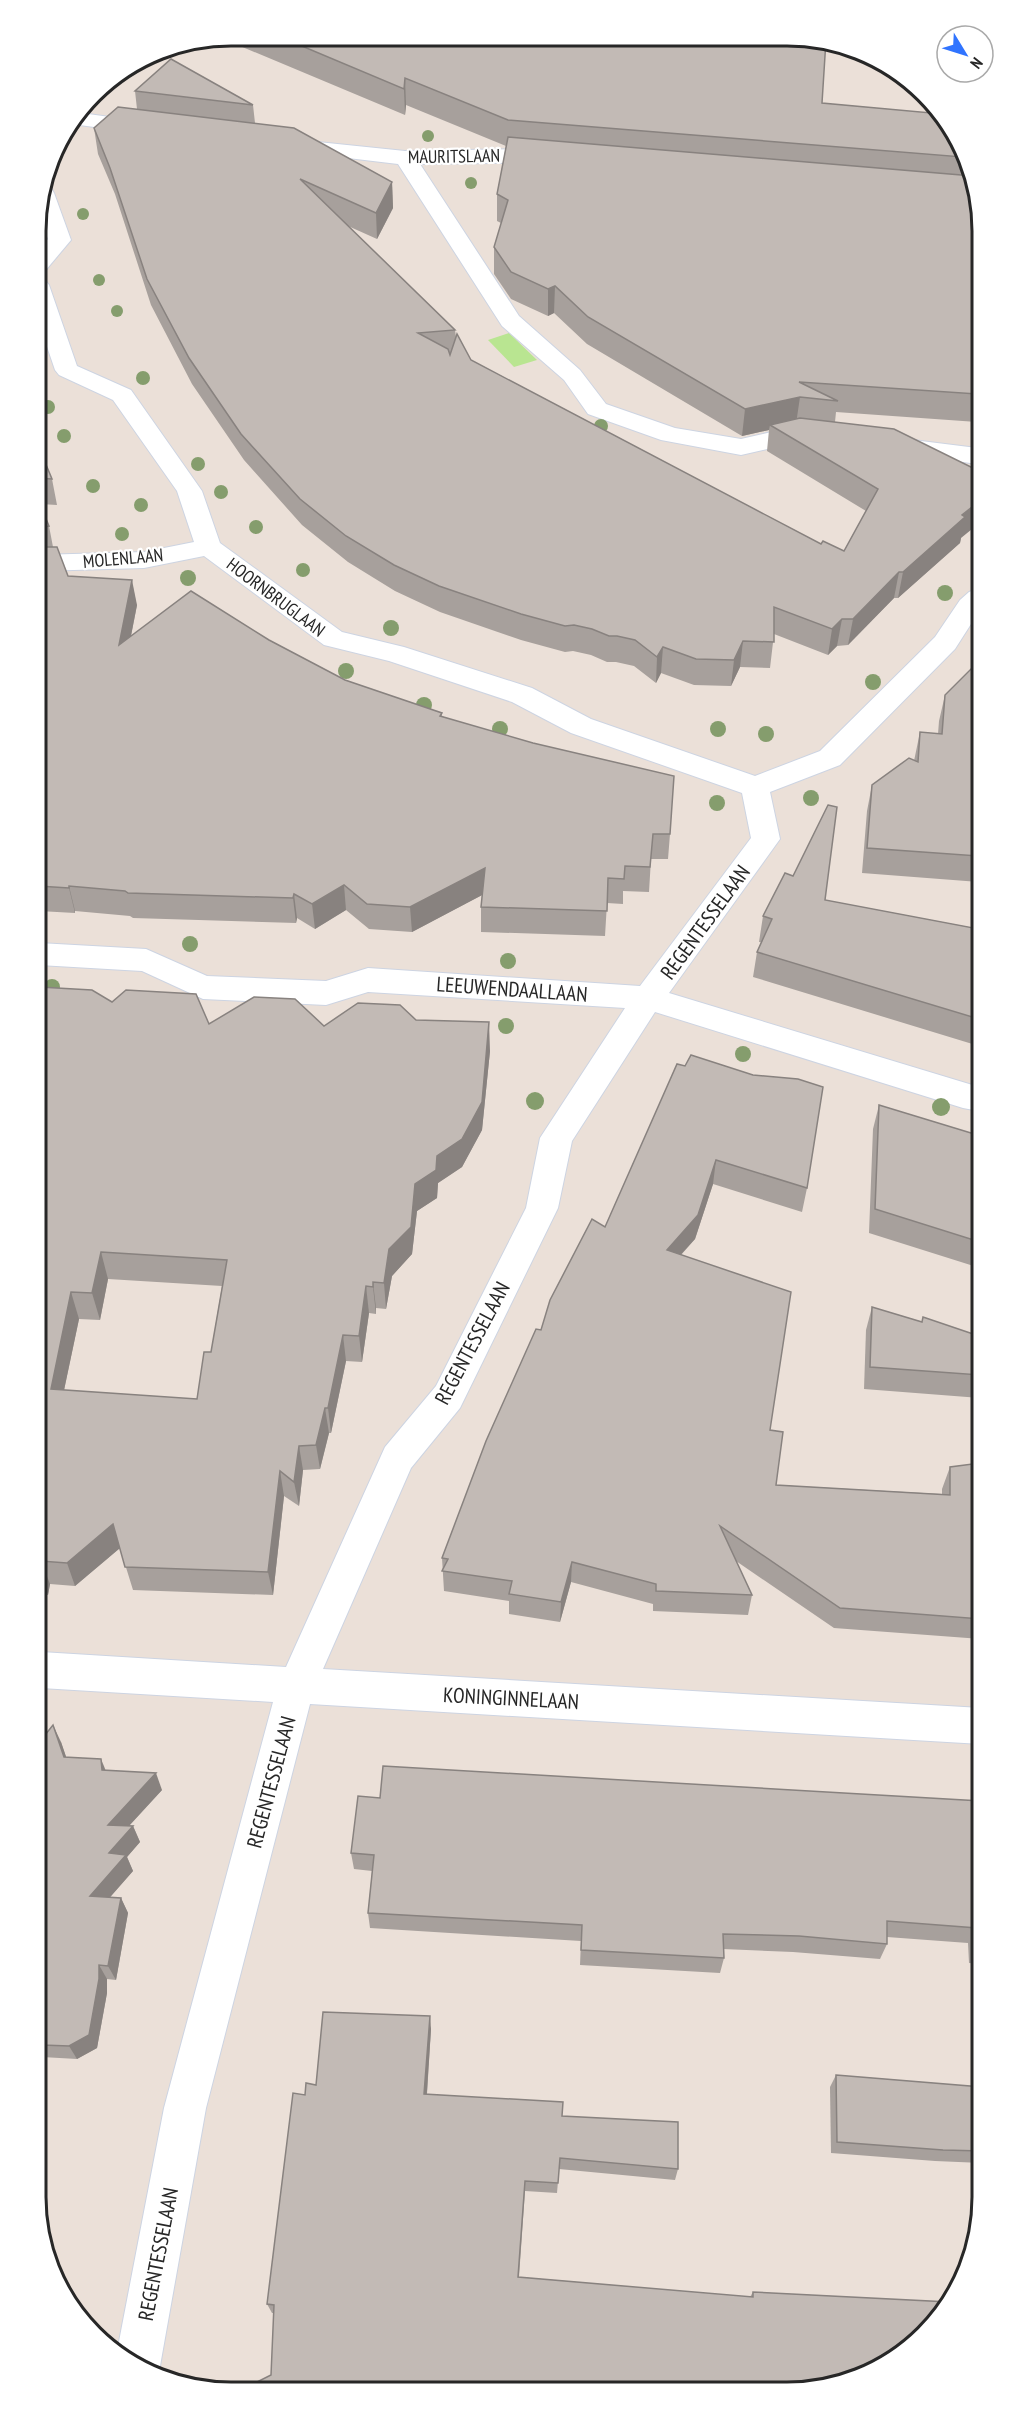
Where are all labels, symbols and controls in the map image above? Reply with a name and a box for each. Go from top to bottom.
north arrow [935,24,995,84]
text: N [966,54,987,73]
street label: MAURITSLAAN [408,144,500,168]
street label: MOLENLAAN [82,543,164,573]
street label: HOORNBRUGLAAN [222,552,330,642]
street label: REGENTESSELAAN [654,859,756,985]
street label: LEEUWENDAALLAAN [436,970,588,1008]
street label: REGENTESSELAAN [428,1277,516,1409]
street label: KONINGINNELAAN [442,1681,580,1715]
street label: REGENTESSELAAN [240,1713,302,1851]
street label: REGENTESSELAAN [132,2185,184,2323]

